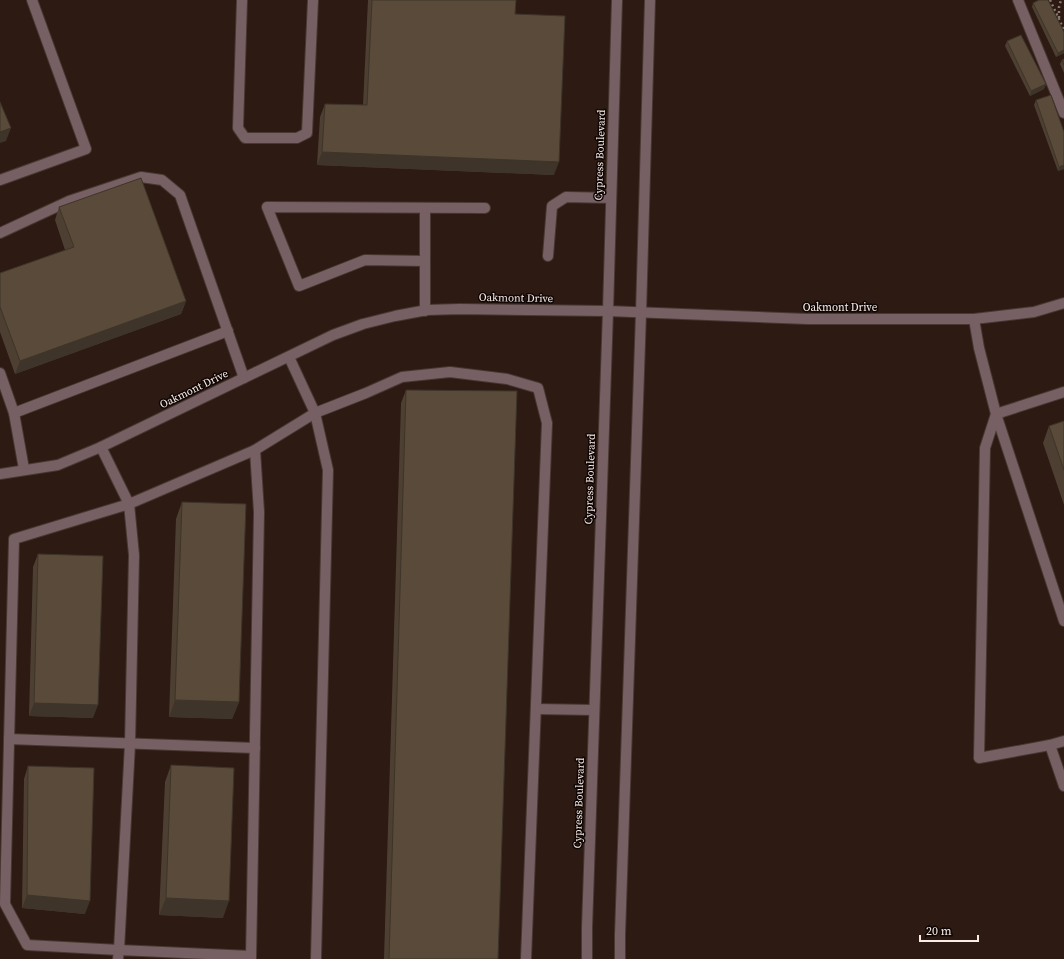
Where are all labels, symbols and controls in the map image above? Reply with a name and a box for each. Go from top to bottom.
street label: Cypress Boulevard [591,109,609,201]
street label: Oakmont Drive [479,290,554,306]
street label: Oakmont Drive [803,300,878,315]
street label: Oakmont Drive [157,366,231,412]
street label: Cypress Boulevard [581,433,599,525]
street label: Cypress Boulevard [570,757,588,849]
scale bar [920,917,978,943]
text: 20 m [926,923,952,939]

